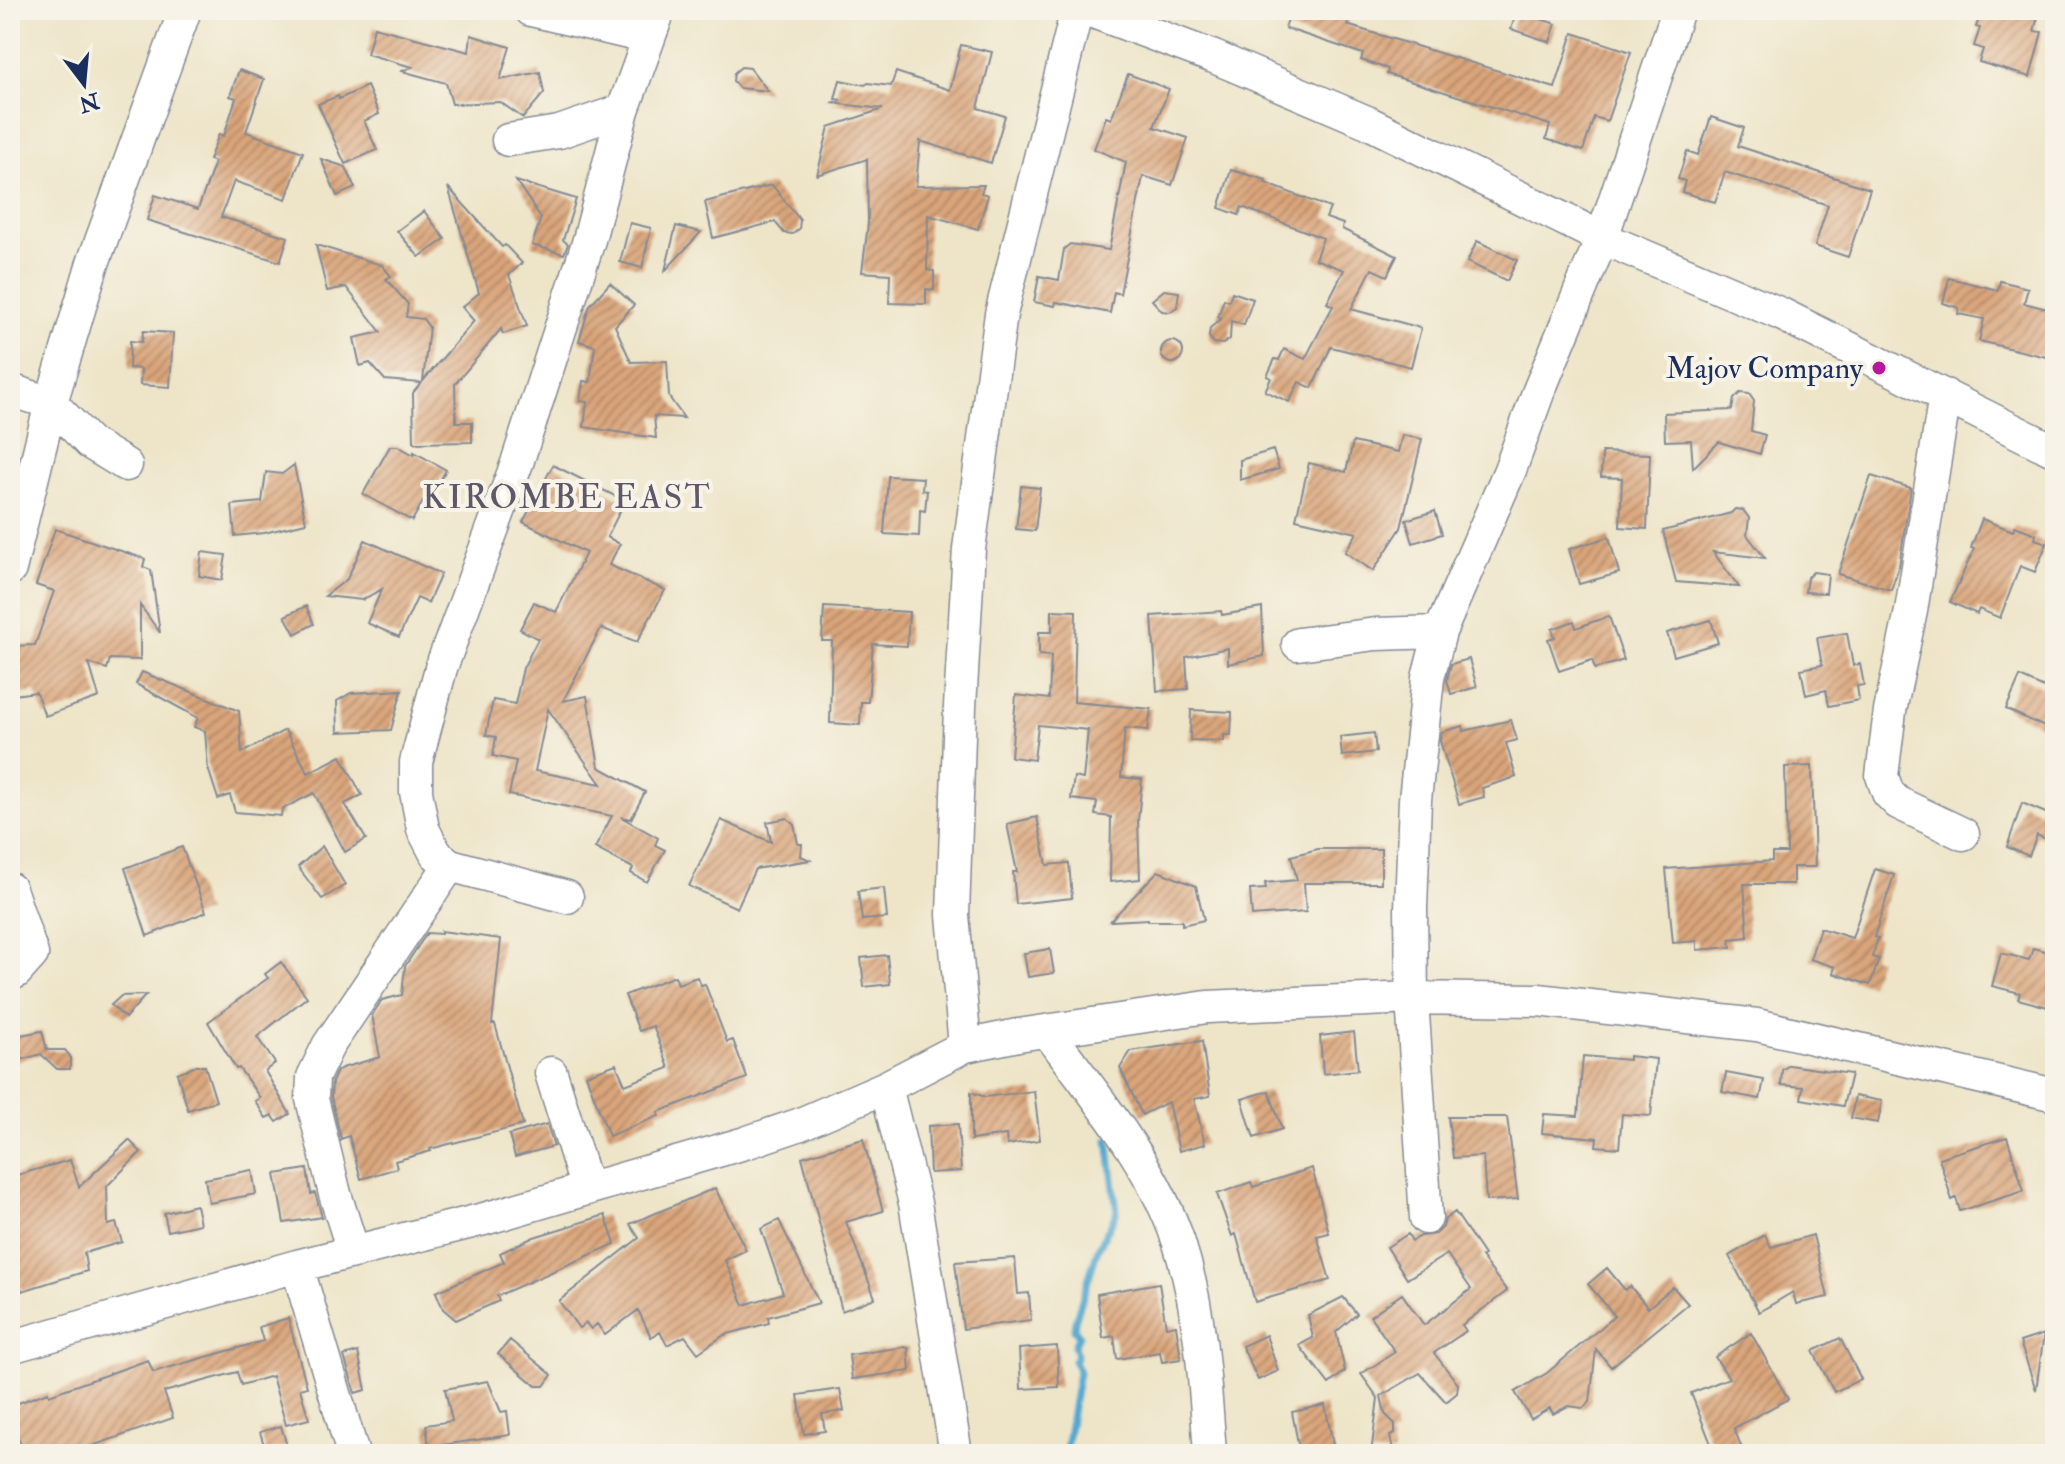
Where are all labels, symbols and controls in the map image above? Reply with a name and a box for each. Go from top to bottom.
north arrow [44,44,124,124]
text: N [76,86,104,119]
place label: Majov Company [1666,350,1864,387]
marker: Majov Company [1870,359,1888,377]
district label: KIROMBE EAST [422,476,712,519]

